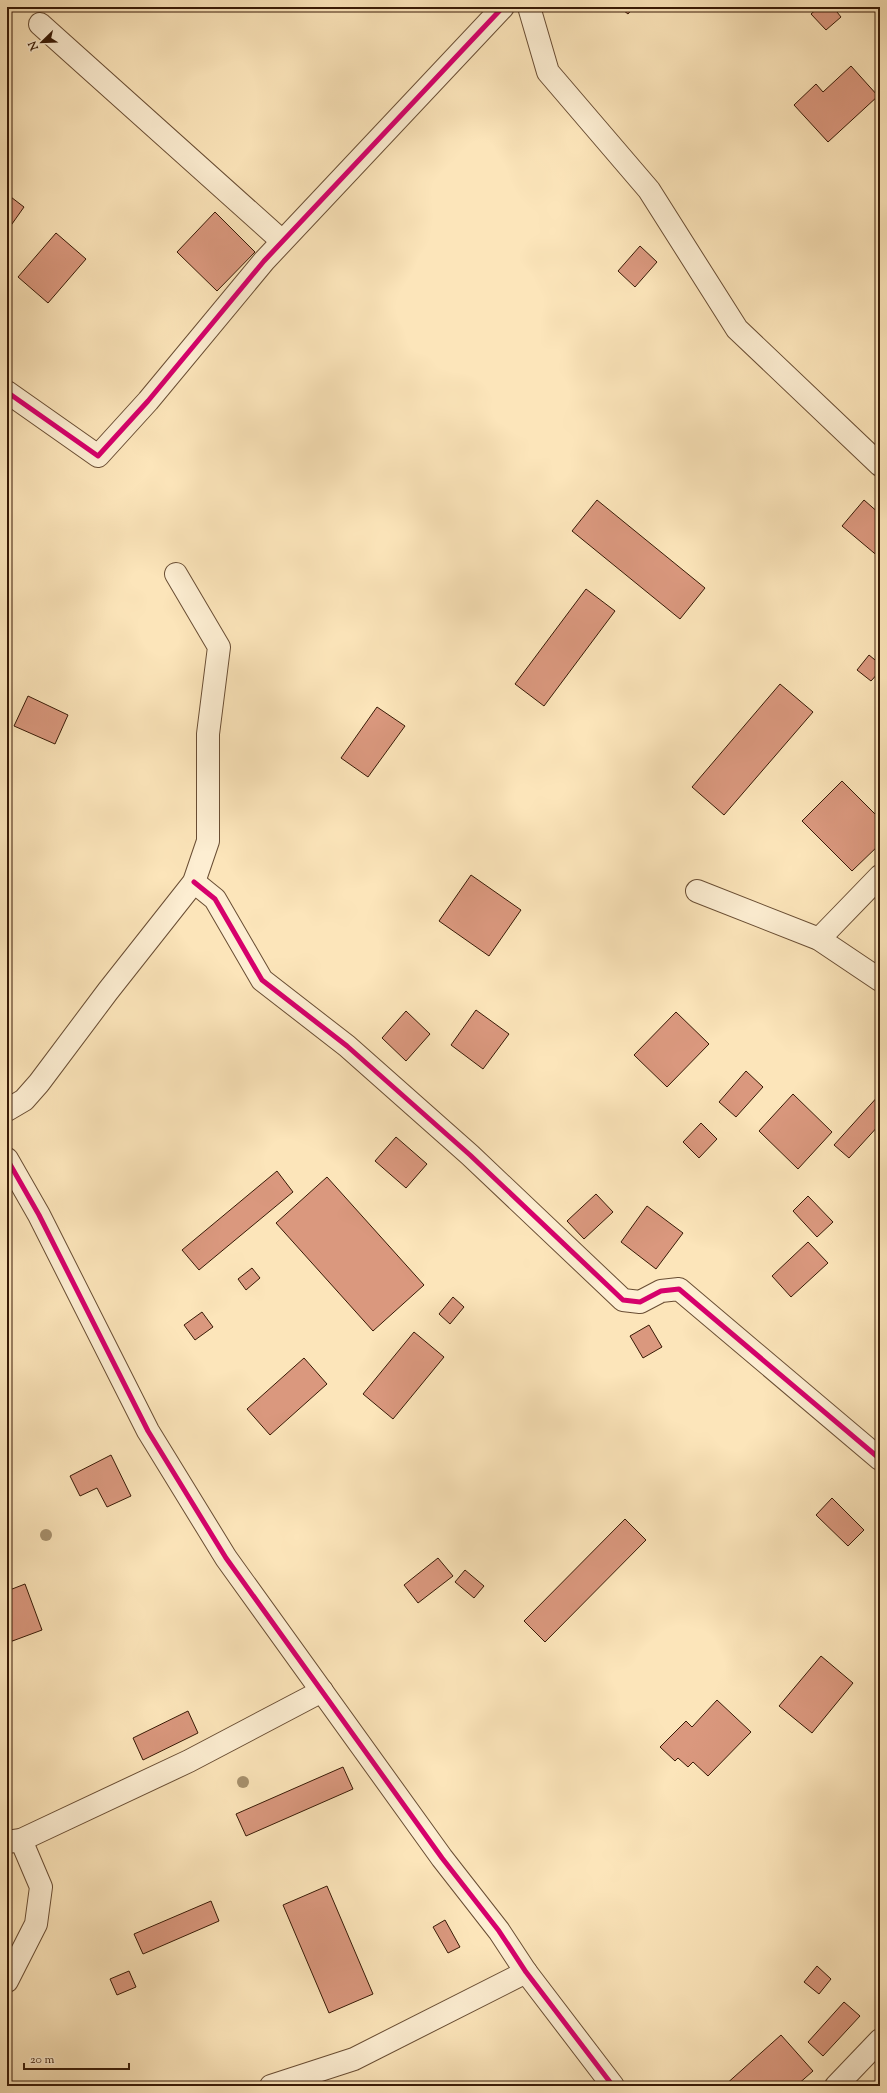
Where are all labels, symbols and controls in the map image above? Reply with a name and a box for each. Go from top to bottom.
north arrow [22,22,62,62]
text: N [25,38,43,54]
scale bar [24,2045,129,2071]
text: 20 m [30,2051,55,2069]

